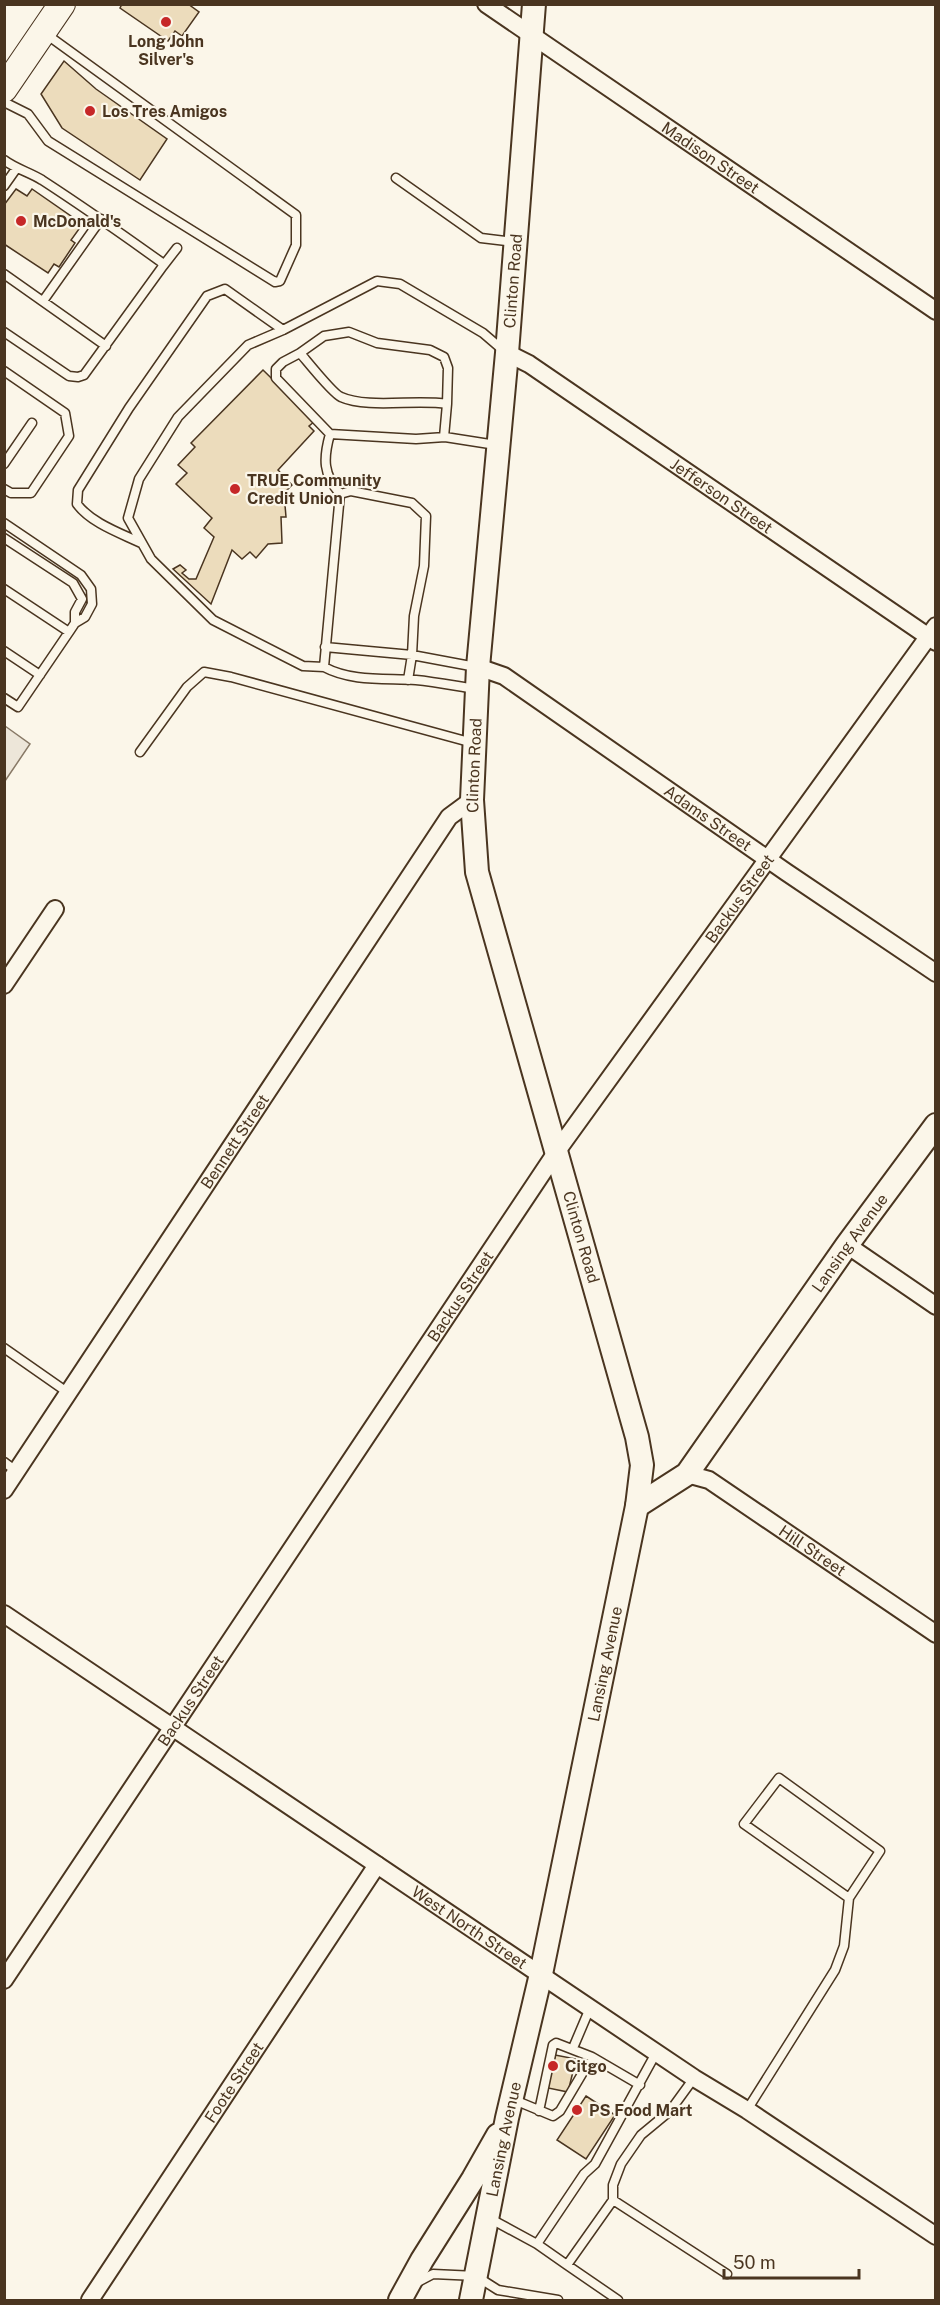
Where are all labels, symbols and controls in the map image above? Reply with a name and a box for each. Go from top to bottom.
marker: Long John Silver's [159,15,173,29]
place label: Long John Silver's [128,32,204,69]
place label: Los Tres Amigos [102,102,227,121]
marker: Los Tres Amigos [83,104,97,118]
street label: Madison Street [658,117,763,197]
place label: McDonald's [33,212,121,231]
marker: McDonald's [14,214,28,228]
street label: Clinton Road [499,233,526,329]
street label: Jefferson Street [667,454,776,537]
place label: TRUE Community Credit Union [247,471,381,508]
marker: TRUE Community Credit Union [228,482,242,496]
street label: Clinton Road [462,718,485,813]
street label: Adams Street [661,781,755,855]
street label: Backus Street [701,850,778,947]
street label: Bennett Street [196,1090,273,1192]
street label: Clinton Road [559,1189,603,1285]
street label: Lansing Avenue [807,1190,892,1296]
street label: Backus Street [423,1247,497,1345]
street label: Hill Street [776,1521,850,1580]
street label: Lansing Avenue [584,1605,626,1723]
street label: Backus Street [153,1652,228,1749]
street label: West North Street [408,1882,531,1973]
street label: Foote Street [200,2038,267,2126]
place label: Citgo [565,2057,607,2076]
marker: Citgo [546,2059,560,2073]
street label: Lansing Avenue [482,2080,525,2198]
place label: PS Food Mart [589,2101,693,2120]
marker: PS Food Mart [570,2103,584,2117]
scale bar [724,2242,859,2280]
text: 50 m [733,2252,776,2273]

